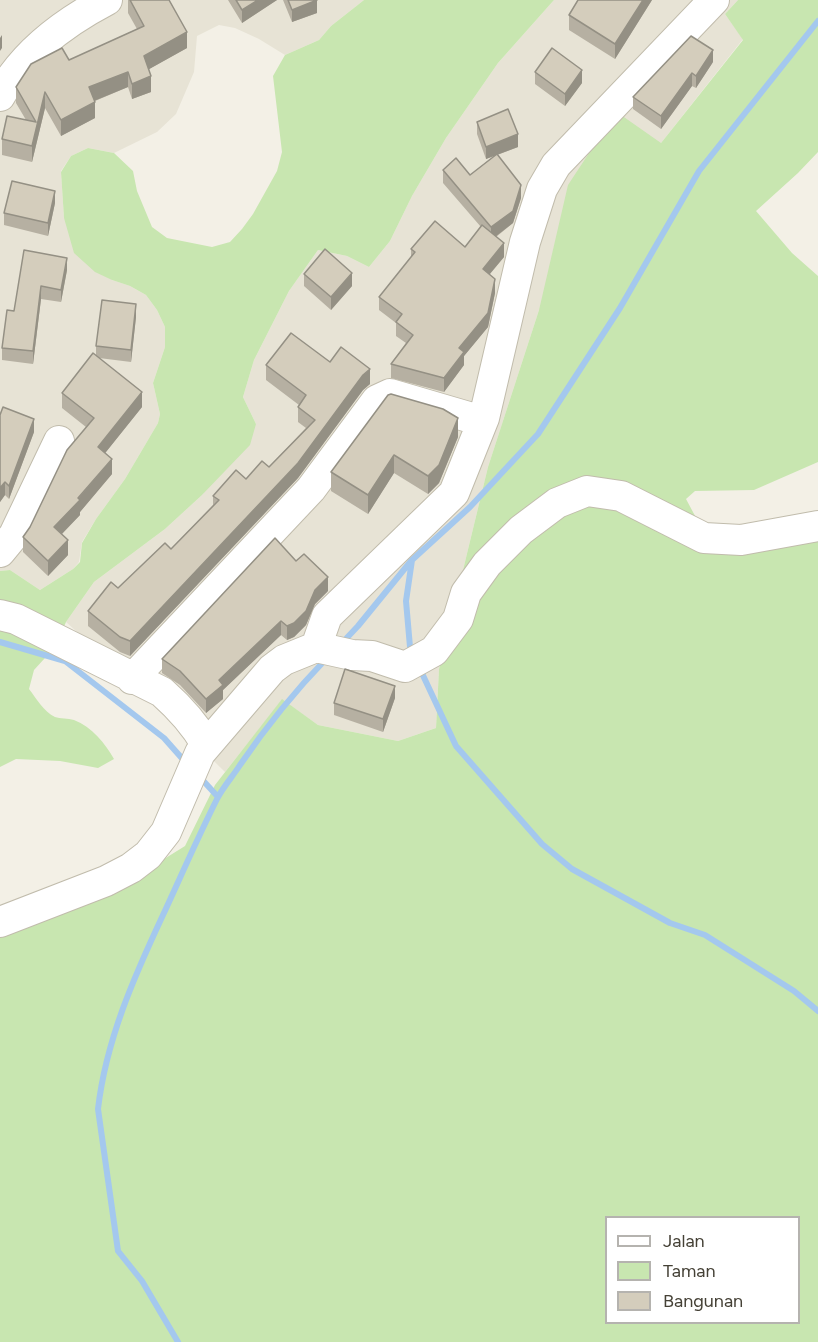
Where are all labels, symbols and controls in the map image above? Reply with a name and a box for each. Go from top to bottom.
legend [605,1216,800,1324]
text: Jalan [663,1230,705,1252]
text: Taman [663,1260,716,1282]
text: Bangunan [663,1290,743,1312]

